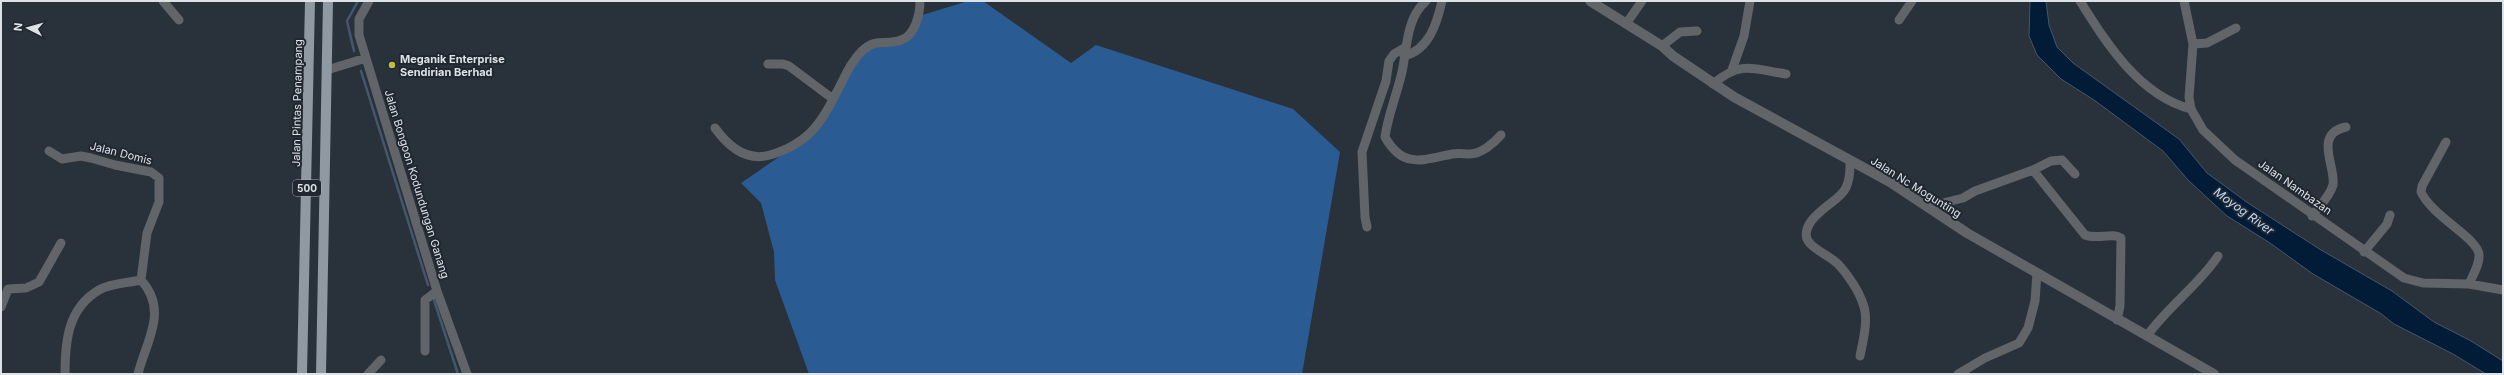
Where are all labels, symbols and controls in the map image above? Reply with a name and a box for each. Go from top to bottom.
north arrow [8,8,48,48]
text: N [11,22,25,32]
street label: Jalan Pintas Penampang [289,39,305,167]
place label: Meganik Enterprise Sendirian Berhad [400,52,505,79]
marker: Meganik Enterprise Sendirian Berhad [387,60,397,70]
street label: Jalan Bongoon Kodundungan Ganang [382,88,452,280]
street label: Jalan Domis [88,139,154,168]
street label: Jalan Nc Mogunting [1868,153,1964,221]
street label: Jalan Nambazan [2255,156,2335,218]
road number: 500 [293,180,321,196]
water label: Moyog River [2211,184,2277,238]

